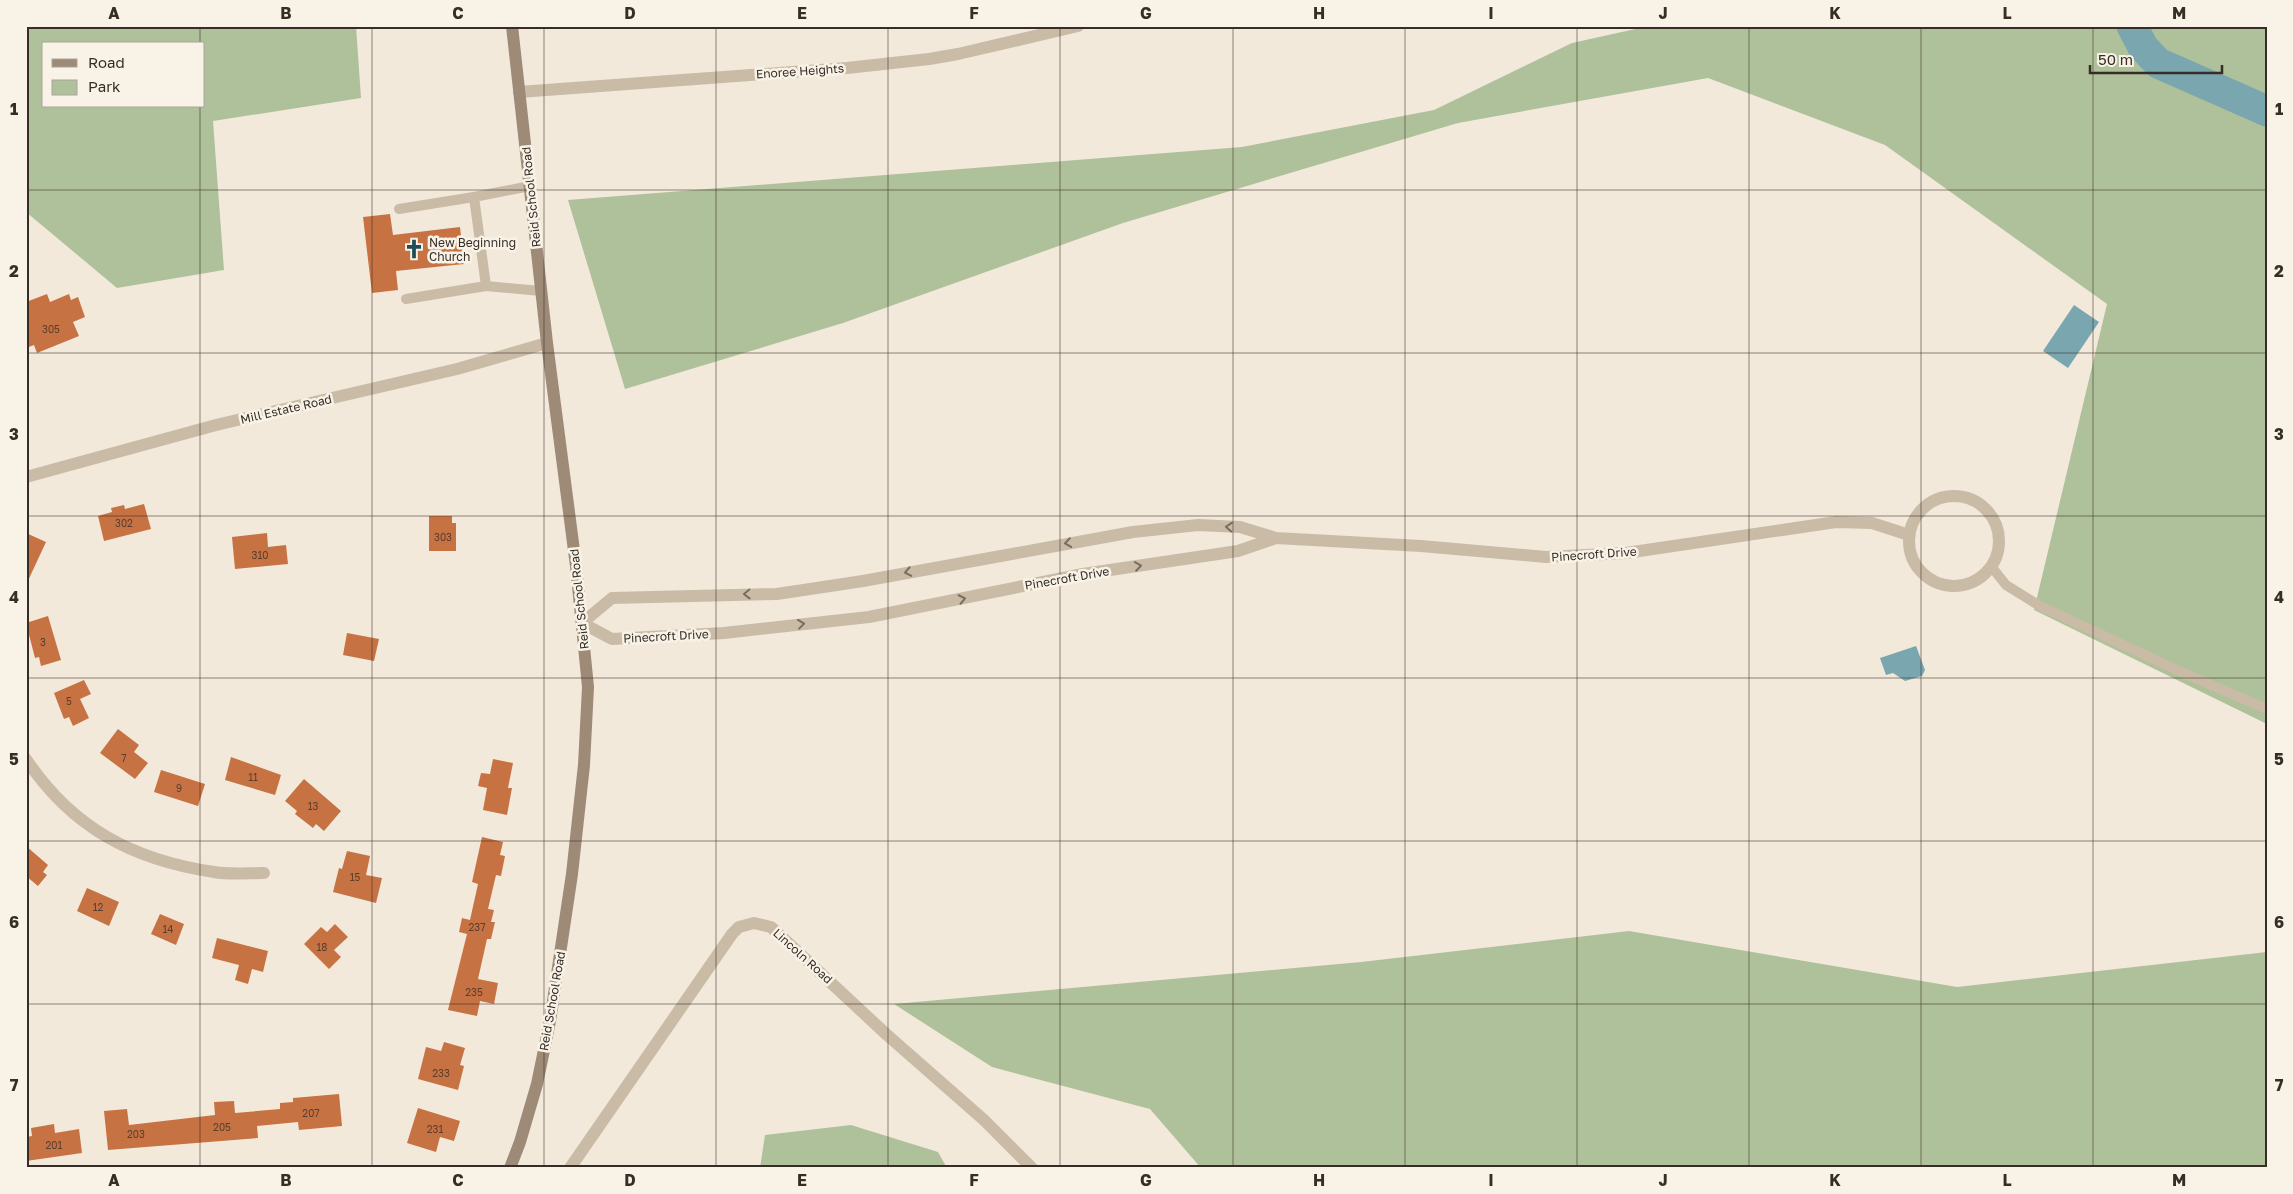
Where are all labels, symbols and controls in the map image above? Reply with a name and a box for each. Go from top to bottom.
text: A [108,3,120,23]
text: B [280,3,292,23]
text: C [452,3,464,23]
text: D [624,3,636,23]
text: E [797,3,807,23]
text: F [969,3,979,23]
text: G [1140,3,1152,23]
text: H [1313,3,1325,23]
text: I [1488,3,1494,23]
text: J [1658,3,1668,23]
text: K [1829,3,1841,23]
text: L [2002,3,2012,23]
text: M [2172,3,2186,23]
legend [42,42,205,108]
scale bar [2090,42,2223,74]
text: 50 m [2098,50,2133,68]
text: Road [88,53,125,71]
street label: Enoree Heights [755,60,845,82]
text: Park [88,77,121,95]
text: 1 [10,99,18,119]
text: 1 [2275,99,2283,119]
street label: Reid School Road [518,146,544,248]
place label: New Beginning Church [429,235,516,264]
church icon: New Beginning Church [403,238,425,260]
text: 2 [9,261,19,281]
text: 2 [2274,261,2284,281]
house number: 305 [42,323,60,335]
street label: Mill Estate Road [239,391,333,427]
text: 3 [9,424,19,444]
text: 3 [2274,424,2284,444]
house number: 302 [115,517,133,529]
one-way arrow [1225,521,1233,532]
house number: 303 [434,531,452,543]
one-way arrow [1063,537,1071,548]
street label: Pinecroft Drive [1551,544,1637,564]
street label: Reid School Road [566,548,592,650]
house number: 310 [252,549,268,561]
one-way arrow [1135,561,1143,572]
street label: Pinecroft Drive [1024,563,1111,593]
one-way arrow [904,567,912,577]
text: 4 [9,587,19,607]
text: 4 [2274,587,2284,607]
one-way arrow [743,589,750,599]
one-way arrow [957,594,966,604]
one-way arrow [798,619,806,630]
street label: Pinecroft Drive [623,626,709,646]
house number: 3 [40,636,46,648]
house number: 5 [66,695,72,707]
text: 5 [9,749,19,769]
text: 5 [2274,749,2284,769]
house number: 7 [121,752,127,764]
house number: 11 [248,771,258,783]
house number: 9 [176,782,182,794]
house number: 13 [308,800,318,812]
house number: 15 [350,871,361,883]
house number: 12 [93,901,104,913]
text: 6 [9,912,19,932]
text: 6 [2274,912,2284,932]
house number: 237 [469,921,485,933]
house number: 14 [163,923,173,935]
street label: Lincoln Road [770,925,836,987]
house number: 18 [317,941,327,953]
street label: Reid School Road [536,950,568,1052]
house number: 235 [465,986,483,998]
house number: 233 [432,1067,450,1079]
text: 7 [10,1075,19,1095]
text: 7 [2275,1075,2284,1095]
house number: 207 [302,1107,320,1119]
house number: 205 [213,1121,231,1133]
house number: 231 [427,1123,443,1135]
house number: 203 [127,1128,145,1140]
house number: 201 [46,1139,63,1151]
text: A [108,1170,120,1190]
text: B [280,1170,292,1190]
text: C [452,1170,464,1190]
text: D [624,1170,636,1190]
text: E [797,1170,807,1190]
text: F [969,1170,979,1190]
text: G [1140,1170,1152,1190]
text: H [1313,1170,1325,1190]
text: I [1488,1170,1494,1190]
text: J [1658,1170,1668,1190]
text: K [1829,1170,1841,1190]
text: L [2002,1170,2012,1190]
text: M [2172,1170,2186,1190]

